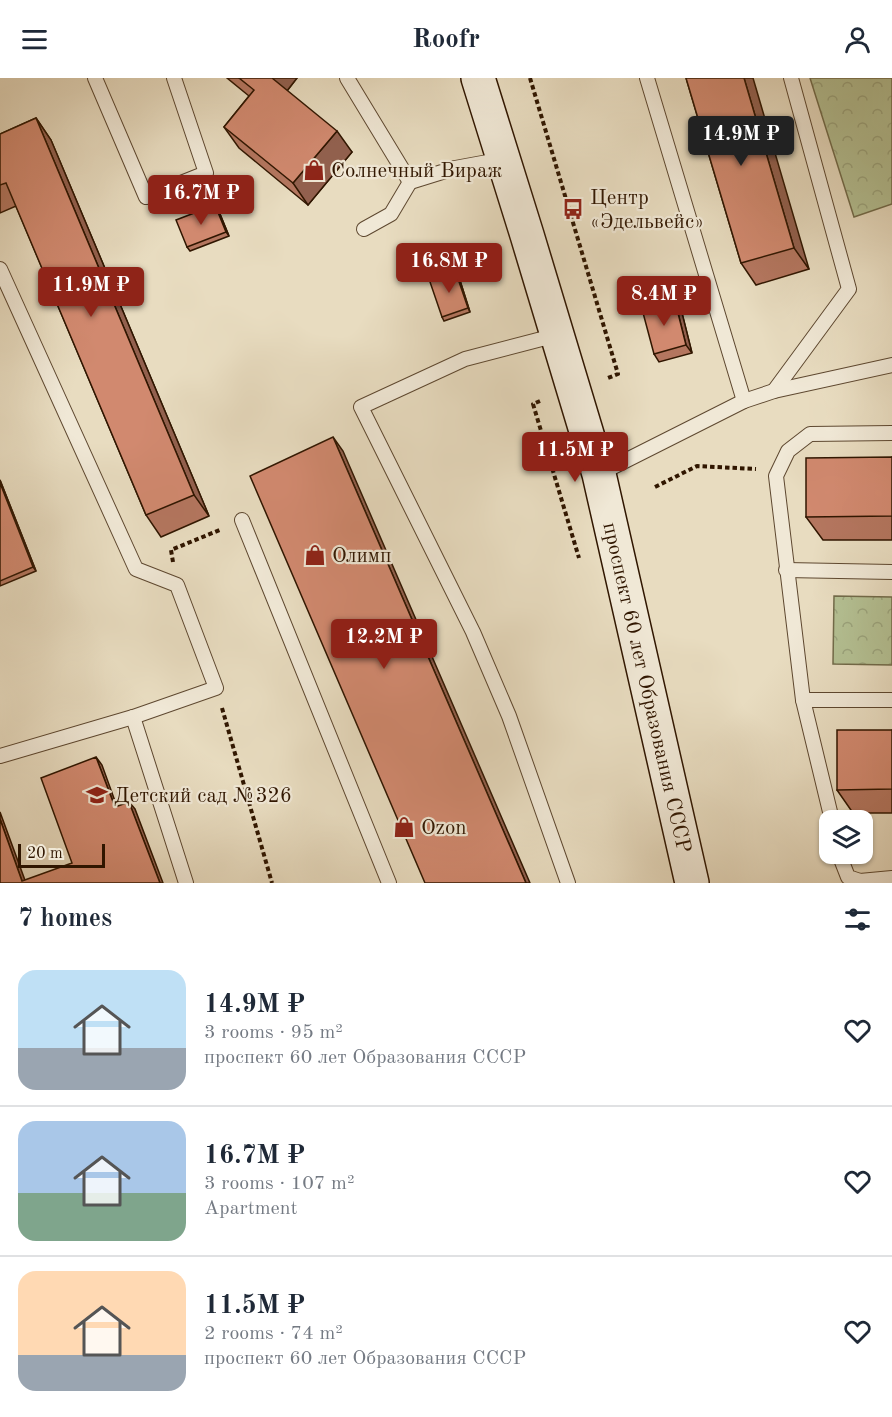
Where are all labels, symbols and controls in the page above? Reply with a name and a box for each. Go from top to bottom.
icon: menu [18,23,51,56]
icon: person [841,23,874,56]
text: Roofr [412,26,480,53]
pin: 14.9M ₽ [686,116,796,167]
text: 14.9M ₽ [702,125,780,145]
shop icon: Солнечный Вираж [302,158,326,182]
place label: Солнечный Вираж [331,161,502,182]
pin: 16.7M ₽ [146,175,256,226]
text: 16.7M ₽ [162,184,240,204]
place label: Центр «Эдельвейс» [590,188,704,233]
bus stop icon: Центр «Эдельвейс» [561,197,585,221]
pin: 16.8M ₽ [394,243,504,294]
text: 16.8M ₽ [410,252,488,272]
pin: 11.9M ₽ [36,267,146,318]
text: 11.9M ₽ [52,276,130,296]
pin: 8.4M ₽ [615,276,713,327]
text: 8.4M ₽ [631,285,697,305]
pin: 11.5M ₽ [520,432,630,483]
text: 11.5M ₽ [536,441,614,461]
street label: проспект 60 лет Образования СССР [598,520,694,855]
shop icon: Олимп [303,543,327,567]
place label: Олимп [332,546,391,567]
pin: 12.2M ₽ [329,619,439,670]
text: 12.2M ₽ [345,628,423,648]
school or university icon: Детский сад №326 [85,783,109,807]
place label: Детский сад №326 [114,786,292,807]
map controls [819,810,873,864]
button: layers [819,810,873,864]
shop icon: Ozon [392,815,416,839]
place label: Ozon [421,818,467,839]
scale bar [18,841,105,868]
text: 20 m [27,846,63,862]
icon: filters [841,903,874,936]
text: 7 homes [18,906,112,932]
text: 14.9M ₽ [204,992,305,1018]
icon: home [66,994,138,1066]
icon: heart [841,1014,874,1047]
text: 3 rooms · 95 m² [204,1023,343,1043]
text: проспект 60 лет Образования СССР [204,1048,526,1068]
text: 16.7M ₽ [204,1143,305,1169]
icon: home [66,1145,138,1217]
icon: heart [841,1165,874,1198]
text: 3 rooms · 107 m² [204,1174,354,1194]
text: Apartment [204,1199,298,1219]
text: 11.5M ₽ [204,1293,305,1319]
icon: home [66,1295,138,1367]
icon: heart [841,1315,874,1348]
text: 2 rooms · 74 m² [204,1324,343,1344]
text: проспект 60 лет Образования СССР [204,1349,526,1369]

